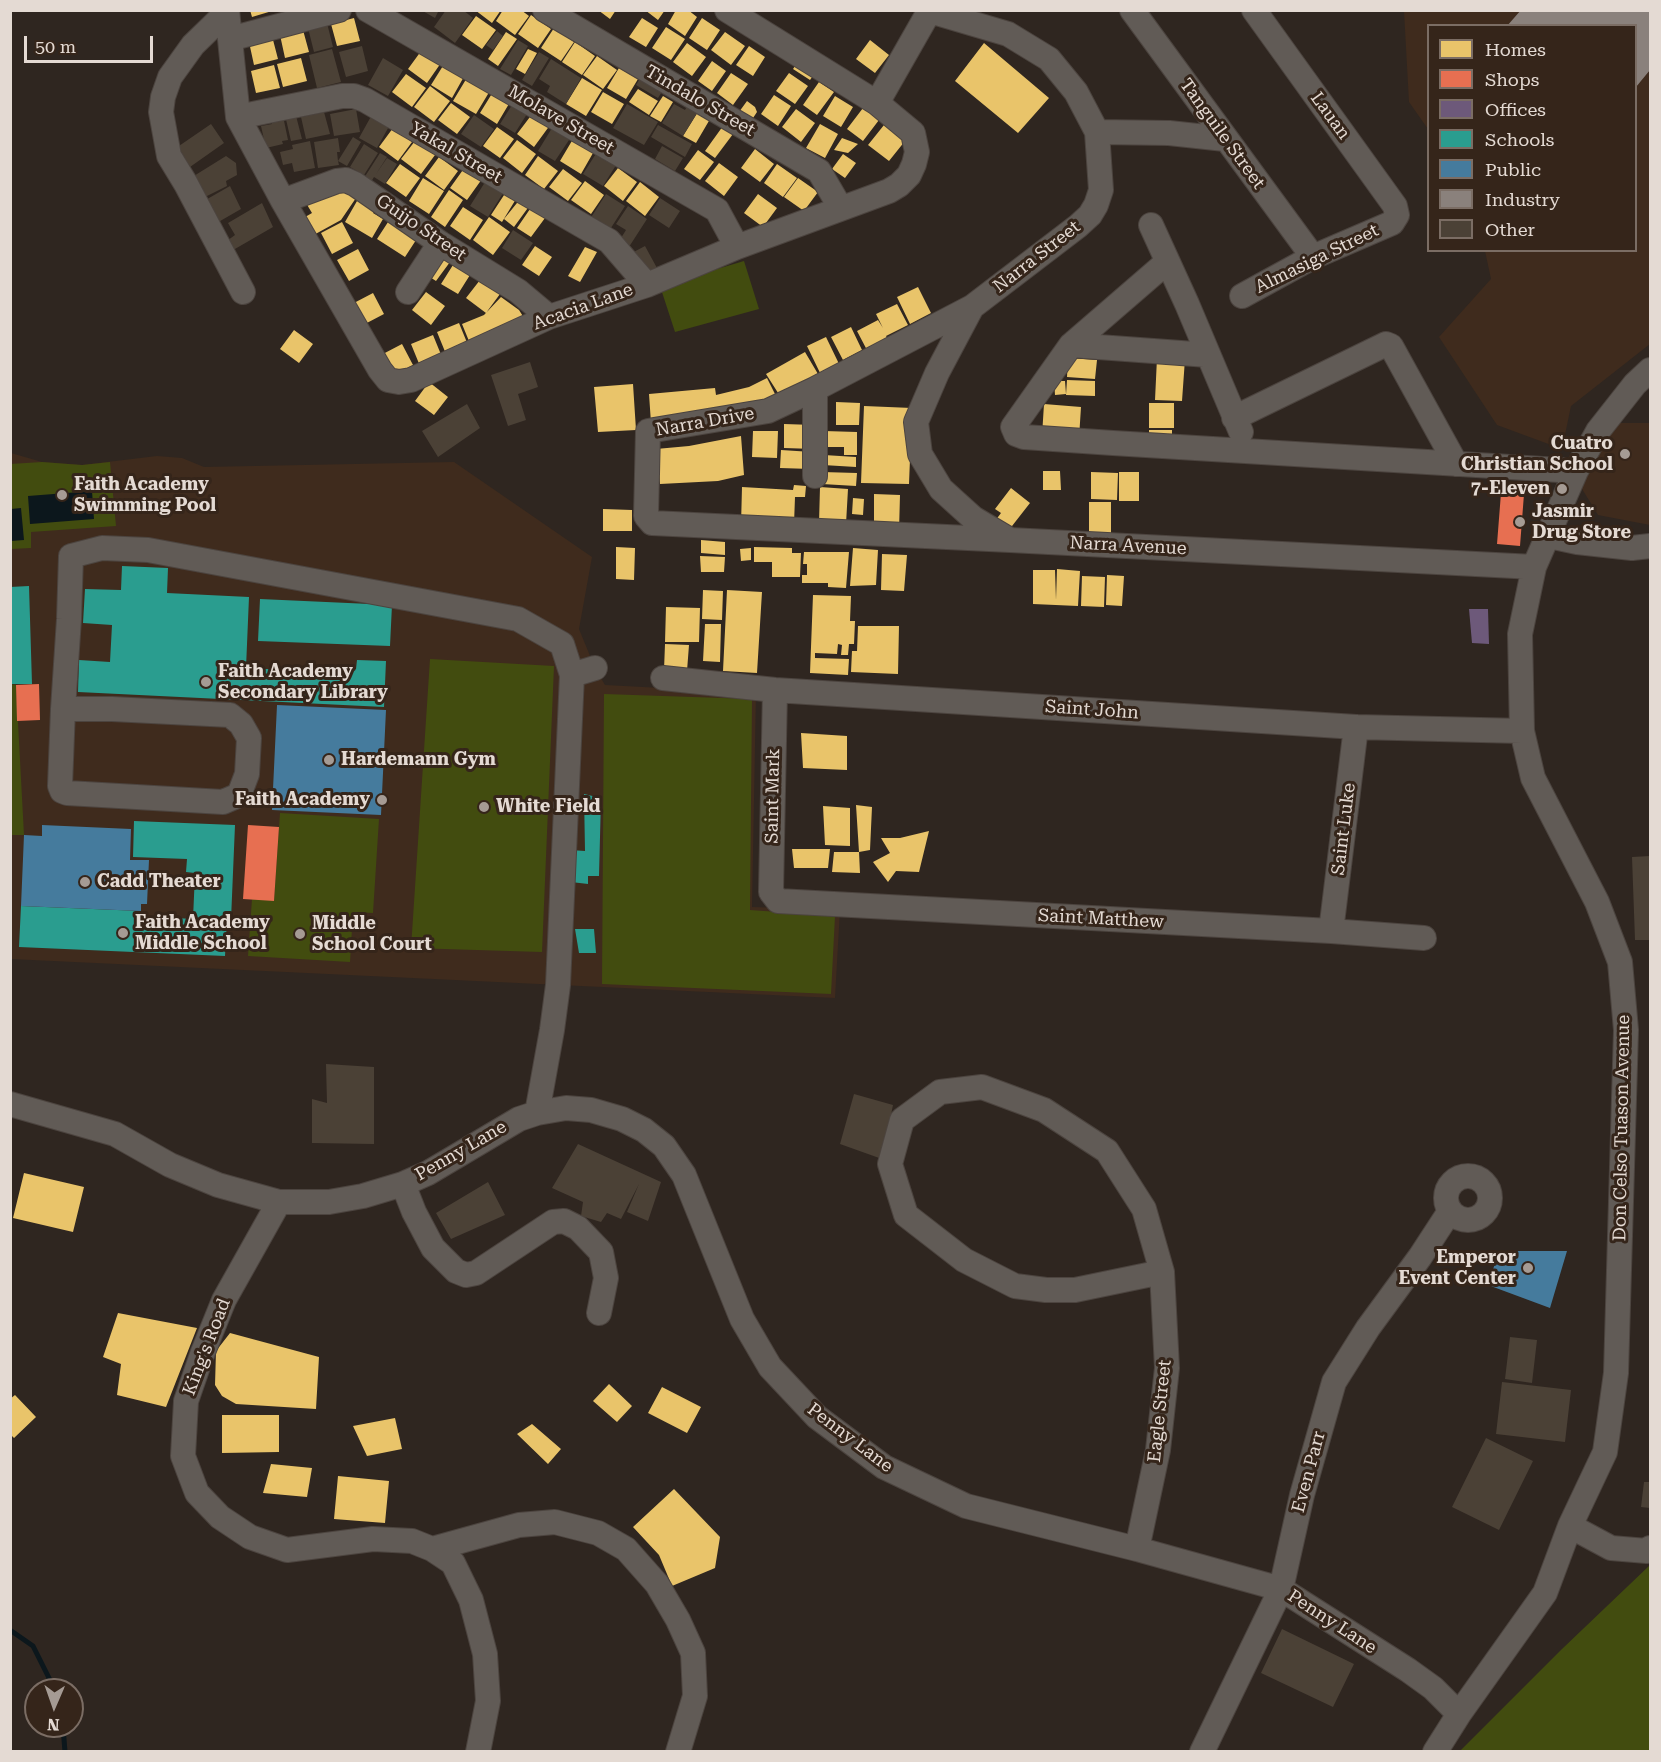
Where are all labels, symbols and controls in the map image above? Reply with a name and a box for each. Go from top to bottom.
scale bar [27,24,156,62]
legend [1427,24,1637,252]
text: 50 m [35,36,76,57]
text: Homes [1485,39,1546,60]
street label: Tindalo Street [641,61,759,141]
text: Shops [1485,69,1539,90]
street label: Tanguile Street [1175,75,1269,193]
street label: Molave Street [504,81,618,159]
street label: Lauan [1306,88,1354,144]
text: Offices [1485,99,1546,120]
street label: Yakal Street [406,118,506,188]
text: Schools [1485,129,1554,150]
text: Public [1485,159,1541,180]
text: Industry [1485,189,1560,210]
street label: Guijo Street [372,190,470,266]
street label: Narra Street [989,216,1085,298]
text: Other [1485,219,1535,240]
street label: Almasiga Street [1252,220,1382,298]
street label: Acacia Lane [530,279,636,335]
street label: Narra Drive [654,403,756,441]
place label: Cuatro Christian School [1461,433,1613,476]
marker: Cuatro Christian School [1618,447,1632,461]
place label: Faith Academy Swimming Pool [74,474,216,516]
place label: 7-Eleven [1471,478,1550,500]
marker: 7-Eleven [1555,482,1569,496]
marker: Faith Academy Swimming Pool [55,488,69,502]
place label: Jasmir Drug Store [1532,501,1631,544]
marker: Jasmir Drug Store [1513,515,1527,529]
street label: Narra Avenue [1069,532,1187,560]
place label: Faith Academy Secondary Library [218,661,388,704]
marker: Faith Academy Secondary Library [199,675,213,689]
street label: Saint John [1044,696,1140,724]
street label: Saint Mark [761,748,785,844]
place label: Hardemann Gym [341,749,496,771]
marker: Hardemann Gym [322,753,336,767]
street label: Saint Luke [1328,782,1360,876]
place label: Faith Academy [235,789,370,811]
marker: Faith Academy [375,793,389,807]
place label: White Field [496,796,601,818]
marker: White Field [477,800,491,814]
place label: Cadd Theater [97,871,221,893]
marker: Cadd Theater [78,875,92,889]
street label: Saint Matthew [1037,905,1165,933]
place label: Faith Academy Middle School [135,912,270,954]
place label: Middle School Court [312,913,432,956]
marker: Faith Academy Middle School [116,926,130,940]
marker: Middle School Court [293,927,307,941]
street label: Don Celso Tuason Avenue [1609,1015,1635,1241]
street label: Penny Lane [411,1116,511,1186]
place label: Emperor Event Center [1398,1247,1516,1290]
marker: Emperor Event Center [1521,1261,1535,1275]
street label: King's Road [179,1295,235,1399]
street label: Eagle Street [1144,1359,1176,1463]
street label: Penny Lane [803,1399,897,1477]
street label: Even Parr [1288,1429,1330,1515]
street label: Penny Lane [1283,1585,1381,1659]
north arrow [24,1678,84,1738]
text: N [47,1715,60,1734]

